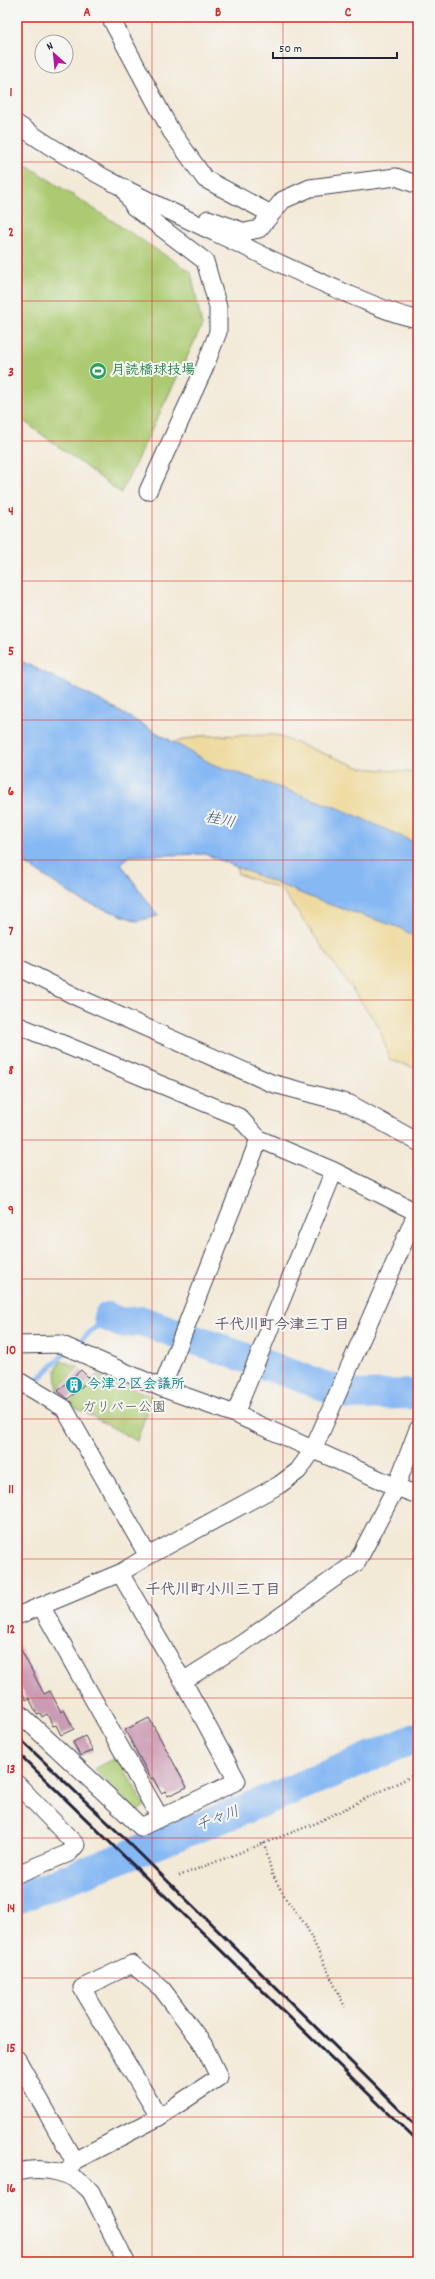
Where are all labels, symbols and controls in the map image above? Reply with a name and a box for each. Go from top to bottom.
text: A [83,4,91,23]
text: B [215,4,221,23]
text: C [345,4,352,23]
north arrow [34,34,74,74]
scale bar [273,34,397,60]
text: N [44,38,57,55]
text: 50 m [279,41,302,58]
text: 1 [10,84,13,103]
text: 2 [8,224,14,243]
sports icon: 月読橋球技場 [88,361,108,381]
place label: 月読橋球技場 [111,361,195,381]
text: 3 [8,364,14,383]
text: 4 [8,503,14,522]
text: 5 [8,643,14,662]
text: 6 [8,783,15,802]
water label: 桂川 [203,807,237,835]
text: 7 [9,923,14,942]
text: 8 [8,1062,14,1081]
text: 9 [8,1202,14,1221]
district label: 千代川町今津三丁目 [214,1315,350,1337]
text: 10 [6,1342,16,1361]
building icon: 今津２区会議所 [64,1375,84,1395]
place label: 今津２区会議所 [87,1375,185,1395]
park label: ガリバー公園 [82,1398,166,1418]
text: 11 [8,1481,14,1500]
district label: 千代川町小川三丁目 [145,1580,281,1602]
text: 12 [7,1621,16,1640]
text: 13 [7,1761,16,1780]
water label: 千々川 [193,1802,243,1838]
text: 14 [7,1900,15,1919]
text: 15 [7,2040,15,2059]
text: 16 [6,2180,16,2199]

